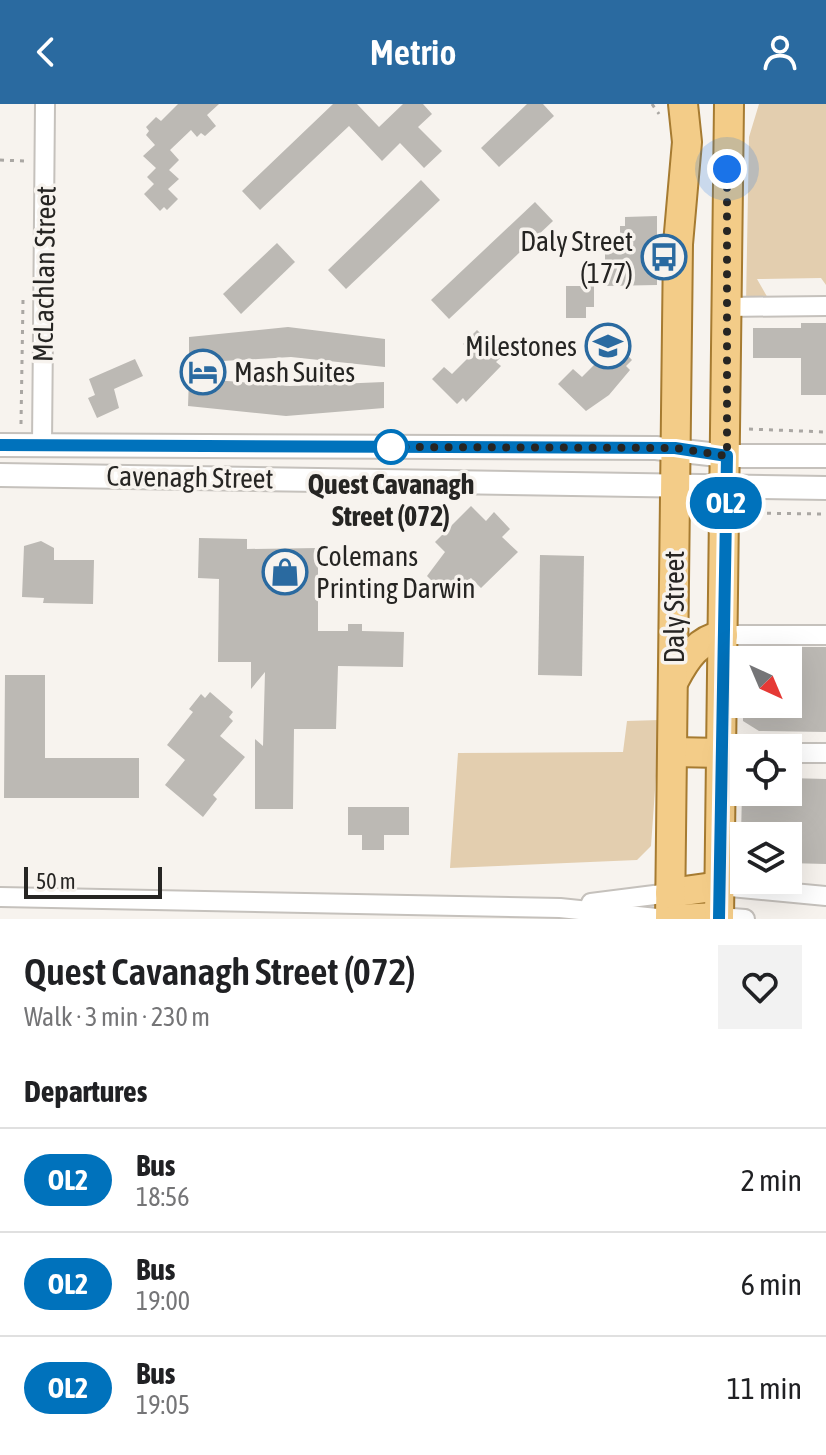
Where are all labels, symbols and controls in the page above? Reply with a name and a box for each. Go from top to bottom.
icon: back [24,30,68,74]
icon: person [758,30,802,74]
text: Metrio [370,31,456,73]
your location [707,149,747,189]
street label: McLachlan Street [26,186,62,362]
place label: Daly Street (177) [520,225,633,289]
bus stop icon: Daly Street (177) [640,233,688,281]
school or university icon: Milestones [584,322,632,370]
place label: Milestones [465,330,577,362]
hotel icon: Mash Suites [179,348,227,396]
place label: Mash Suites [234,356,355,388]
marker: Quest Cavanagh Street (072) [374,430,408,464]
street label: Cavenagh Street [106,460,274,494]
place label: Quest Cavanagh Street (072) [308,468,474,532]
line badge: OL2 [680,477,772,529]
text: OL2 [706,487,746,519]
place label: Colemans Printing Darwin [316,540,476,604]
shop icon: Colemans Printing Darwin [261,548,309,596]
street label: Daly Street [658,551,690,663]
north arrow [730,646,802,718]
map controls [730,646,802,894]
button: locate [730,734,802,806]
button: layers [730,822,802,894]
scale bar [24,863,162,899]
text: 50 m [36,868,76,894]
button: heart [718,945,802,1029]
text: Quest Cavanagh Street (072) [24,950,416,993]
text: Walk · 3 min · 230 m [24,1002,210,1032]
text: Departures [24,1074,147,1108]
text: Bus [136,1148,175,1182]
text: 2 min [741,1163,802,1197]
text: OL2 [48,1164,88,1196]
text: 18:56 [136,1182,190,1212]
text: Bus [136,1252,175,1286]
text: 6 min [741,1267,802,1301]
text: OL2 [48,1268,88,1300]
text: 19:00 [136,1286,190,1316]
text: Bus [136,1356,175,1390]
text: 11 min [727,1371,802,1405]
text: OL2 [48,1372,88,1404]
text: 19:05 [136,1390,190,1420]

